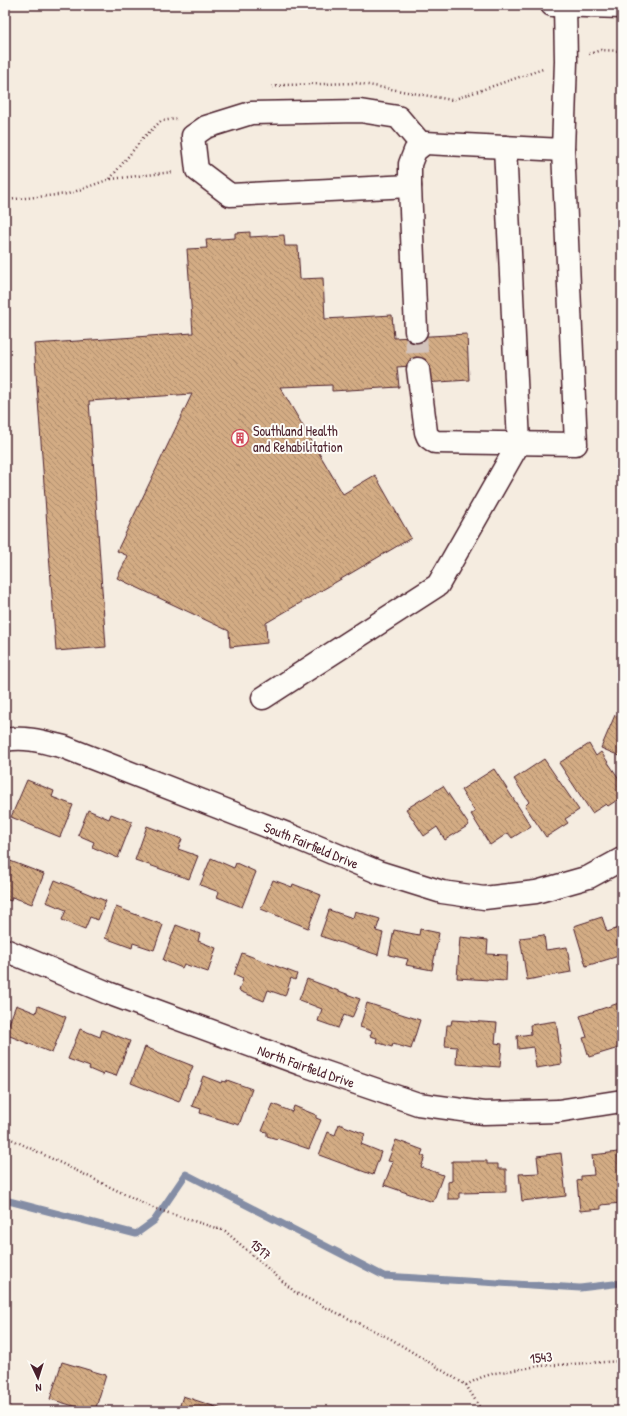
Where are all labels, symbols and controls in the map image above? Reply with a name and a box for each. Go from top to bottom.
place label: Southland Health and Rehabilitation [253,421,343,456]
building icon: Southland Health and Rehabilitation [230,428,250,448]
street label: South Fairfield Drive [261,817,362,873]
street label: North Fairfield Drive [255,1040,358,1091]
street label: 1517 [246,1234,276,1264]
street label: 1543 [529,1346,553,1368]
north arrow [18,1358,58,1398]
text: N [35,1381,42,1395]

